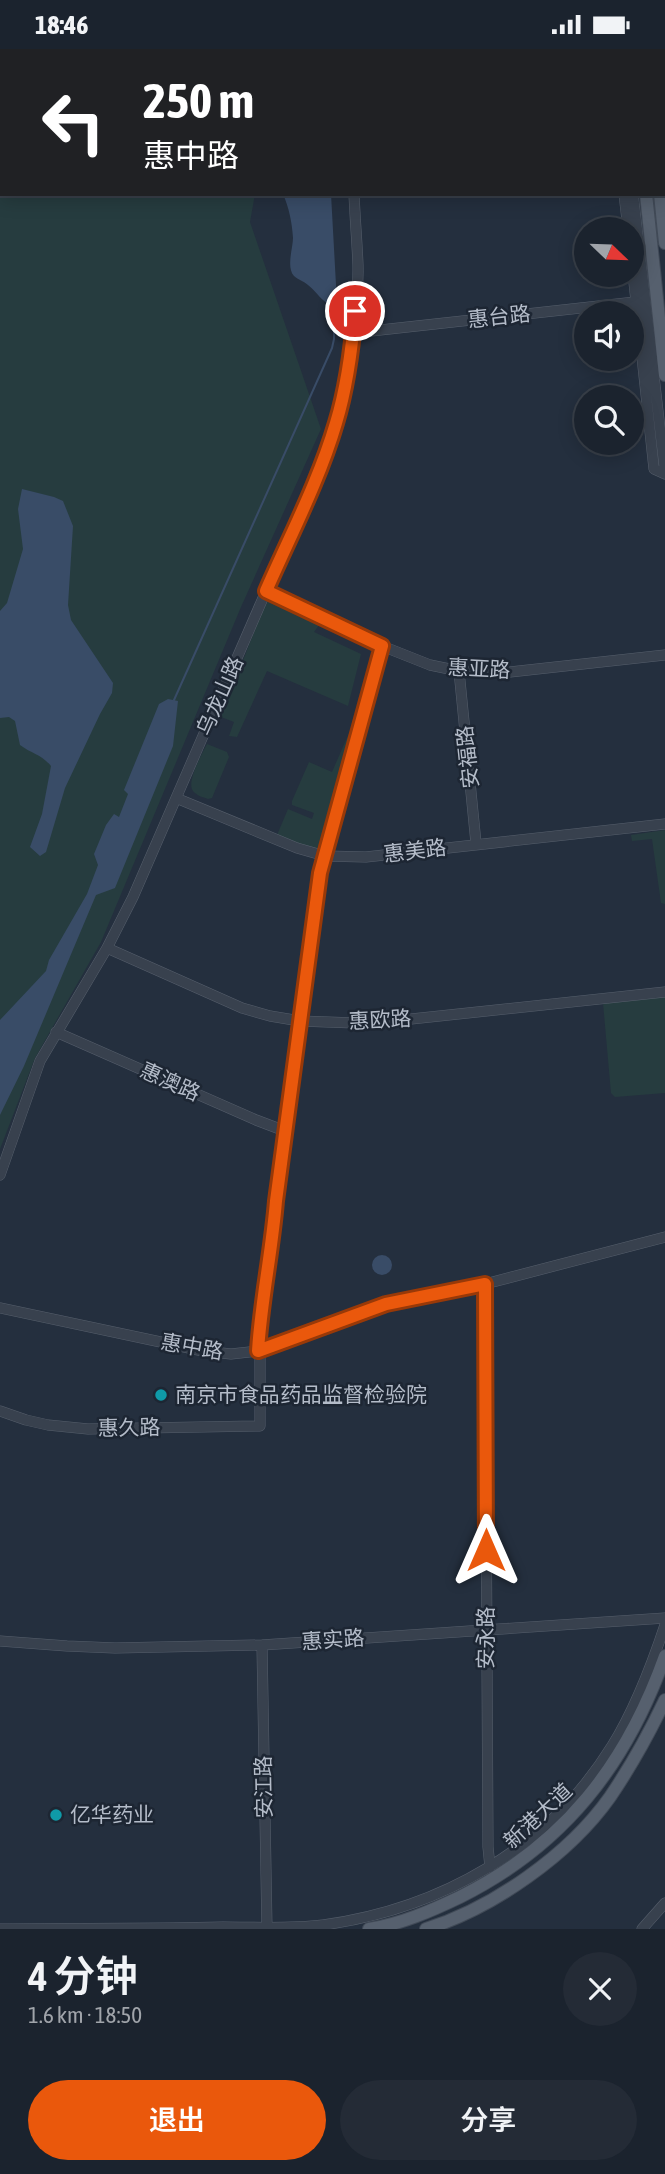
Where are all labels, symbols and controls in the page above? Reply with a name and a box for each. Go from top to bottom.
text: 18:46 [35,10,89,40]
text: 250 m [143,72,254,128]
icon: left [28,77,119,168]
text: 惠中路 [143,137,239,174]
north arrow [574,217,644,287]
map controls [574,217,644,455]
pin [325,281,385,341]
icon: arrive [336,292,374,330]
street label: 惠台路 [466,301,531,331]
button: sound [574,301,644,371]
button: search [574,385,644,455]
street label: 乌龙山路 [191,652,247,739]
street label: 惠亚路 [447,654,511,682]
street label: 安福路 [452,725,482,790]
street label: 惠美路 [382,834,448,866]
street label: 惠欧路 [348,1005,412,1033]
street label: 惠澳路 [137,1057,204,1105]
street label: 惠中路 [159,1329,225,1363]
place label: 南京市食品药品监督检验院 [175,1382,427,1406]
marker: 南京市食品药品监督检验院 [153,1387,169,1403]
street label: 惠久路 [97,1414,161,1440]
position arrow [449,1513,523,1587]
street label: 安永路 [473,1607,497,1670]
street label: 惠实路 [301,1625,365,1653]
street label: 安江路 [250,1755,276,1819]
street label: 新港大道 [498,1778,576,1853]
place label: 亿华药业 [70,1802,154,1826]
marker: 亿华药业 [48,1807,64,1823]
text: 4 分钟 [28,1952,138,2000]
button: close [563,1952,637,2026]
text: 1.6 km · 18:50 [28,2002,142,2028]
button: 退出 [28,2080,326,2160]
button: 分享 [340,2080,637,2160]

